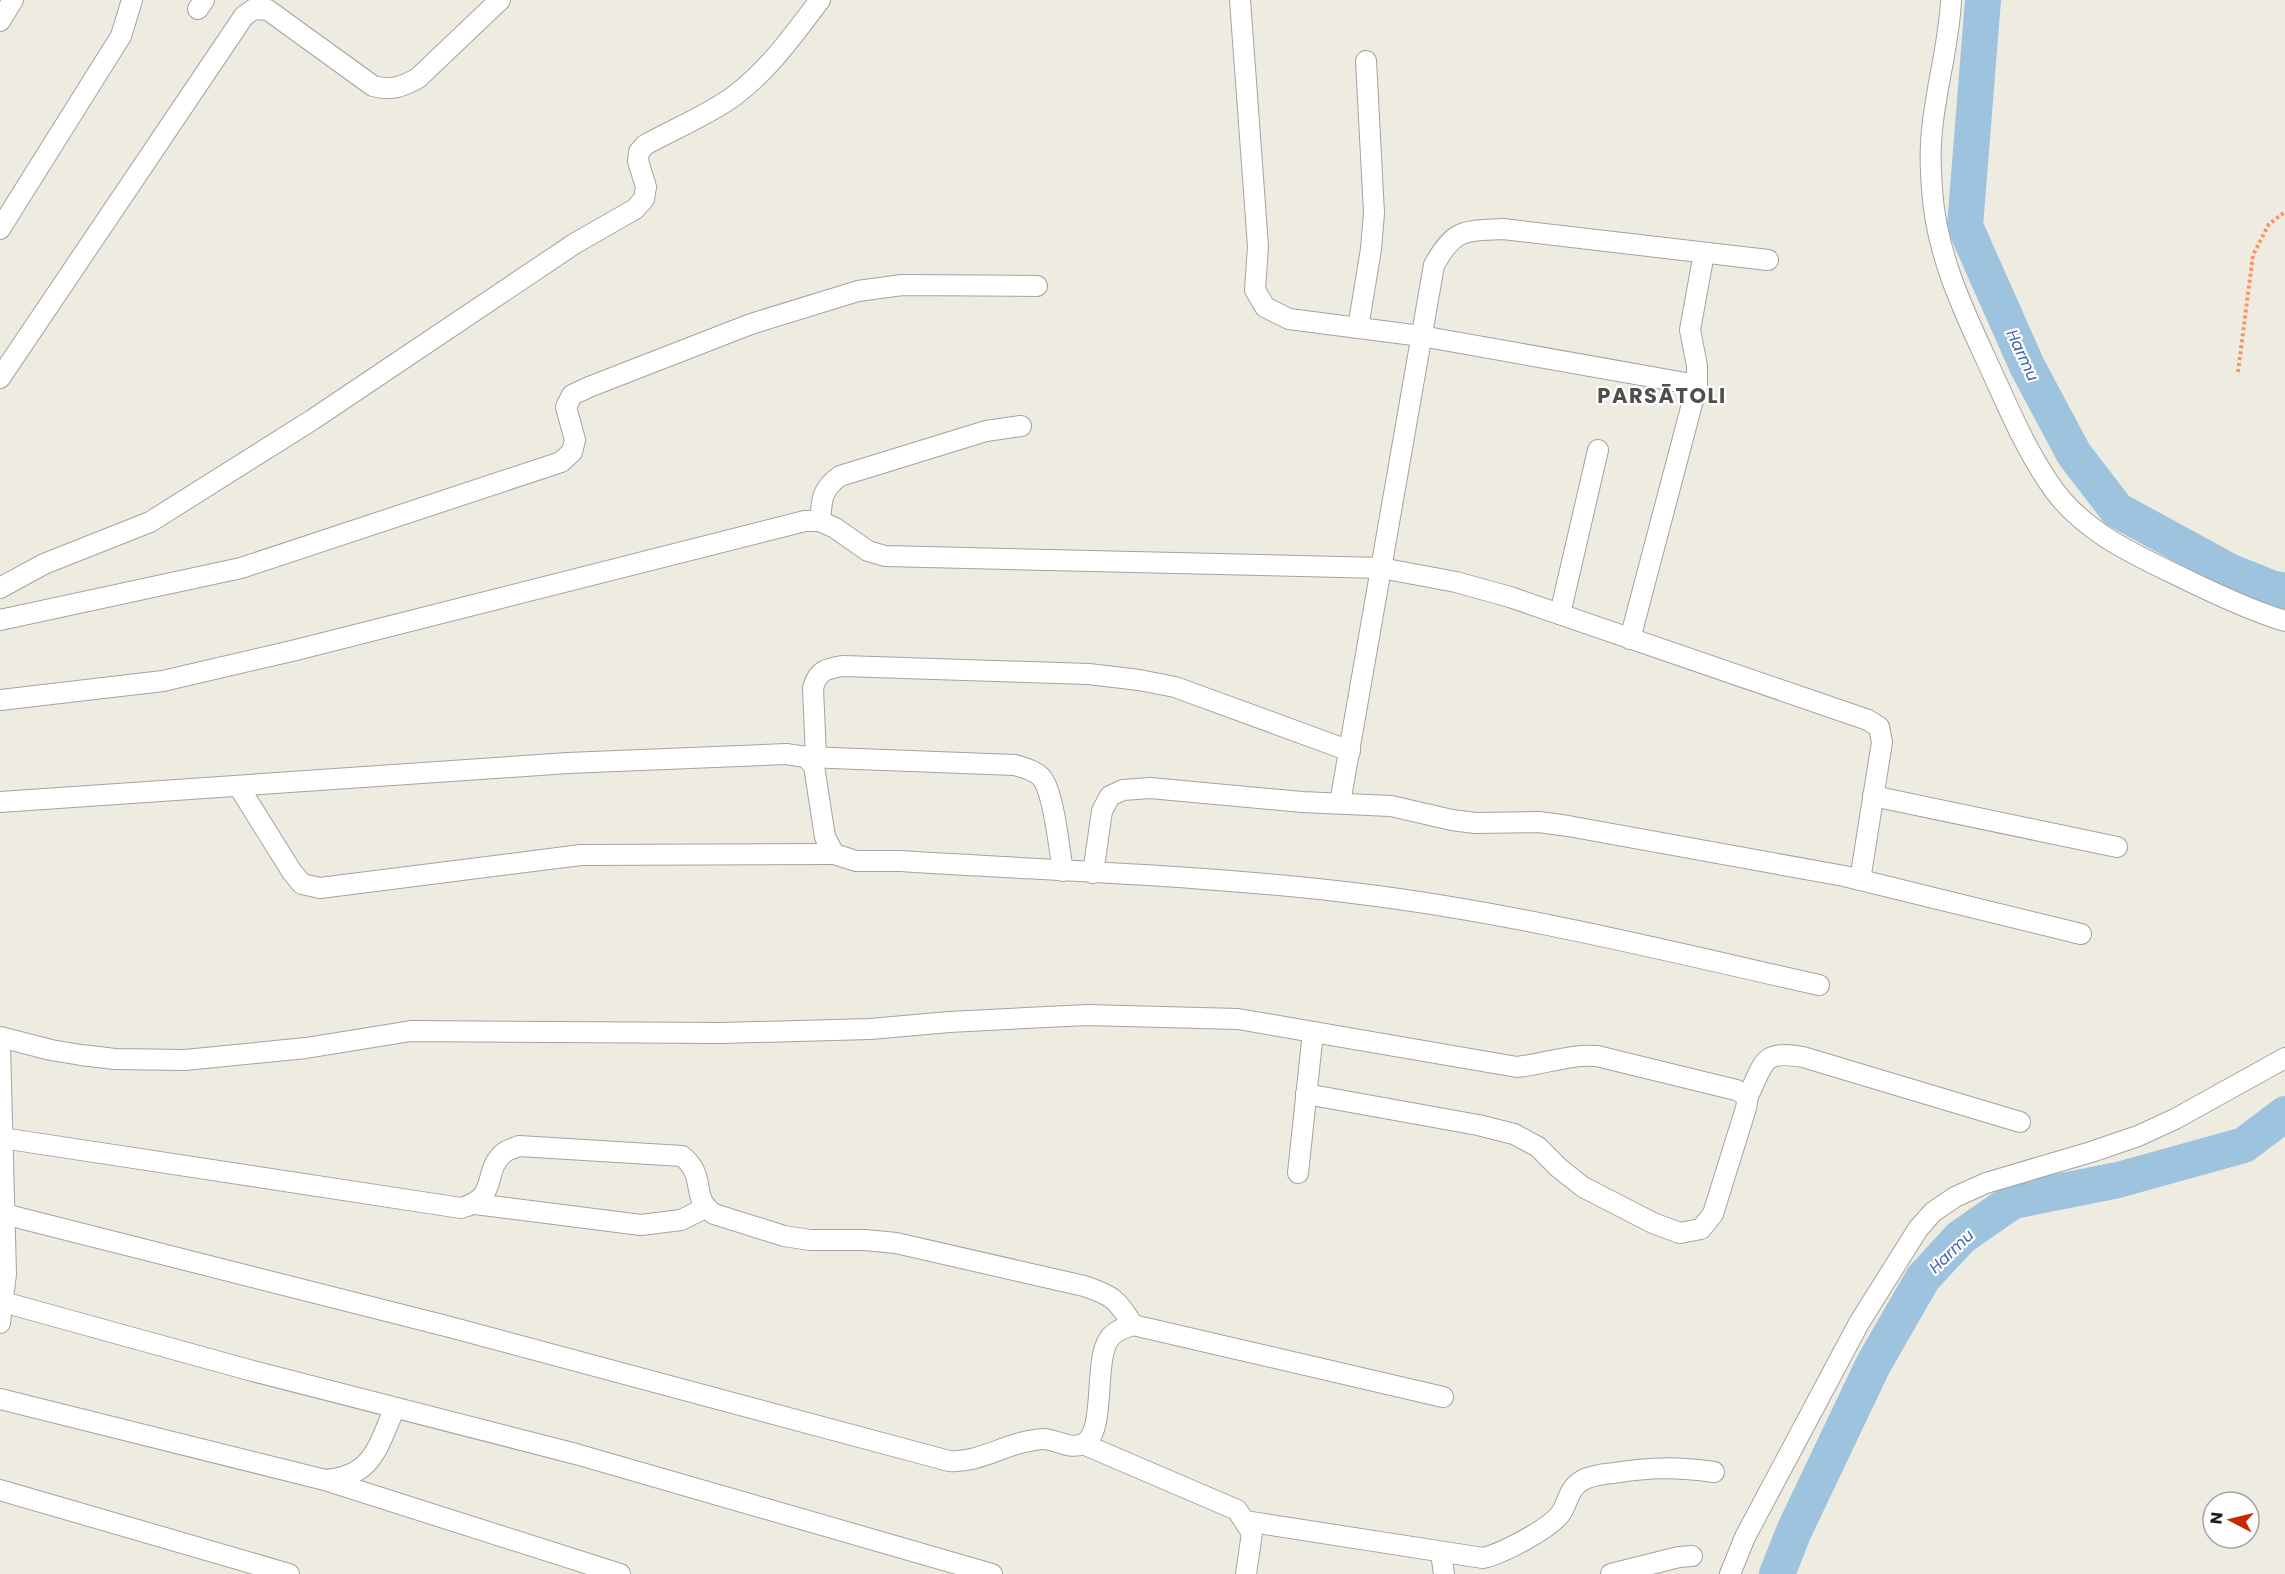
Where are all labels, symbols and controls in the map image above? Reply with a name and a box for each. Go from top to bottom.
water label: Harmu [2001,326,2044,385]
district label: PARSĀTOLI [1597,381,1727,410]
water label: Harmu [1924,1224,1979,1279]
north arrow [2201,1490,2261,1550]
text: N [2204,1511,2229,1526]

